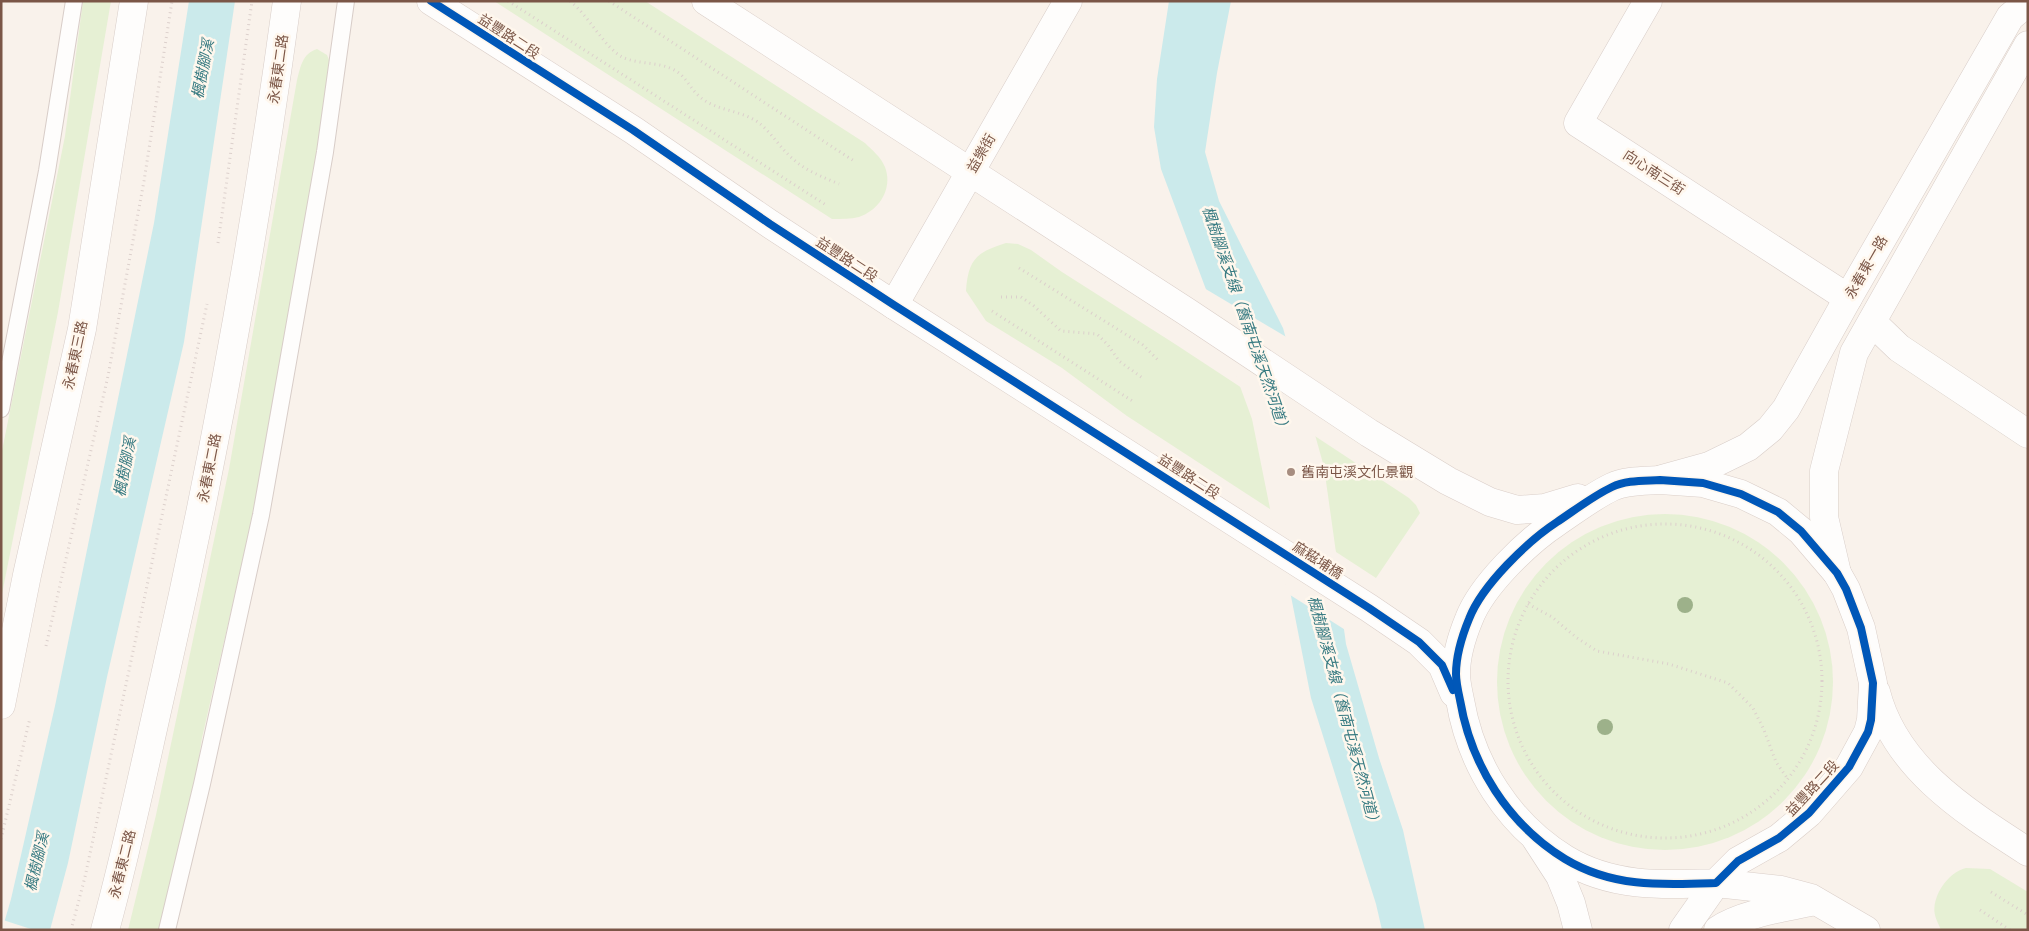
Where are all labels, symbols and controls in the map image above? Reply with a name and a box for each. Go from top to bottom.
street label: 益豐路二段 [475,9,543,63]
street label: 永春東二路 [264,33,292,105]
water label: 楓樹腳溪 [187,36,218,100]
street label: 益樂街 [963,130,999,176]
street label: 向心南三街 [1620,145,1688,199]
water label: 楓樹腳溪支線（舊南屯溪天然河道） [1198,203,1295,436]
street label: 益豐路二段 [813,232,881,286]
street label: 永春東一路 [1841,232,1891,302]
street label: 永春東三路 [59,319,91,391]
street label: 永春東二路 [193,432,225,504]
water label: 楓樹腳溪 [109,434,140,498]
street label: 益豐路二段 [1155,449,1223,503]
place label: 舊南屯溪文化景觀 [1301,463,1413,481]
marker: 舊南屯溪文化景觀 [1285,466,1297,478]
street label: 麻糍埔橋 [1290,537,1346,583]
water label: 楓樹腳溪支線（舊南屯溪天然河道） [1304,593,1385,830]
street label: 益豐路二段 [1782,756,1842,820]
street label: 永春東二路 [105,828,139,900]
water label: 楓樹腳溪 [21,829,53,893]

